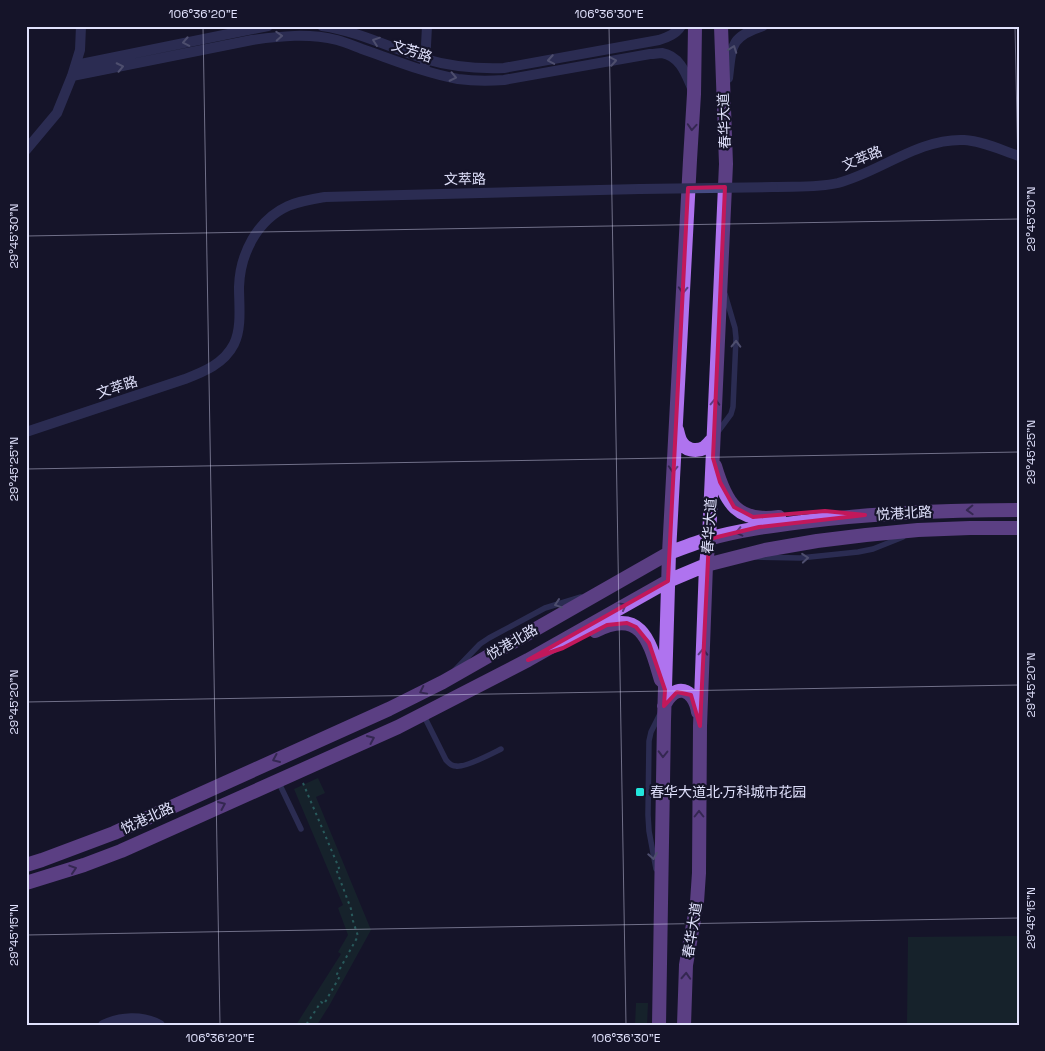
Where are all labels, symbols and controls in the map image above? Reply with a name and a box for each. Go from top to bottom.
text: 106°36'20"E [168,6,238,22]
text: 106°36'30"E [574,6,644,22]
one-way arrow [276,31,284,42]
street label: 文芳路 [389,36,435,66]
one-way arrow [182,37,191,47]
one-way arrow [372,37,380,47]
one-way arrow [727,45,737,54]
one-way arrow [546,54,555,64]
one-way arrow [609,56,618,66]
one-way arrow [115,62,124,72]
one-way arrow [448,71,457,82]
street label: 春华大道 [714,93,734,149]
one-way arrow [687,124,698,132]
street label: 文萃路 [839,142,885,174]
street label: 文萃路 [444,170,486,188]
text: 29°45'30"N [1023,187,1039,251]
text: 29°45'30"N [6,204,22,268]
one-way arrow [677,286,688,294]
one-way arrow [731,339,741,347]
street label: 文萃路 [94,372,140,402]
one-way arrow [709,398,720,406]
text: 29°45'25"N [1023,420,1039,484]
text: 29°45'25"N [6,437,22,501]
one-way arrow [668,466,679,474]
street label: 春华大道 [698,497,720,555]
street label: 悦港北路 [876,503,932,523]
one-way arrow [966,505,974,515]
one-way arrow [734,526,743,537]
one-way arrow [801,552,809,563]
one-way arrow [555,598,563,608]
one-way arrow [617,603,626,613]
street label: 悦港北路 [483,620,541,664]
one-way arrow [697,648,708,656]
text: 29°45'20"N [1023,653,1039,717]
text: 29°45'20"N [6,670,22,734]
one-way arrow [420,685,429,695]
one-way arrow [366,735,375,745]
one-way arrow [658,750,668,758]
one-way arrow [272,753,281,764]
place label: 春华大道北·万科城市花园 [650,783,807,801]
marker: 春华大道北·万科城市花园 [634,786,646,798]
street label: 悦港北路 [118,798,176,838]
one-way arrow [217,801,226,812]
one-way arrow [694,810,704,818]
one-way arrow [648,851,658,860]
one-way arrow [68,865,77,875]
text: 29°45'15"N [1023,887,1039,949]
street label: 春华大道 [679,901,705,959]
text: 29°45'15"N [6,904,22,966]
one-way arrow [680,972,691,980]
text: 106°36'20"E [185,1030,255,1046]
text: 106°36'30"E [591,1030,661,1046]

